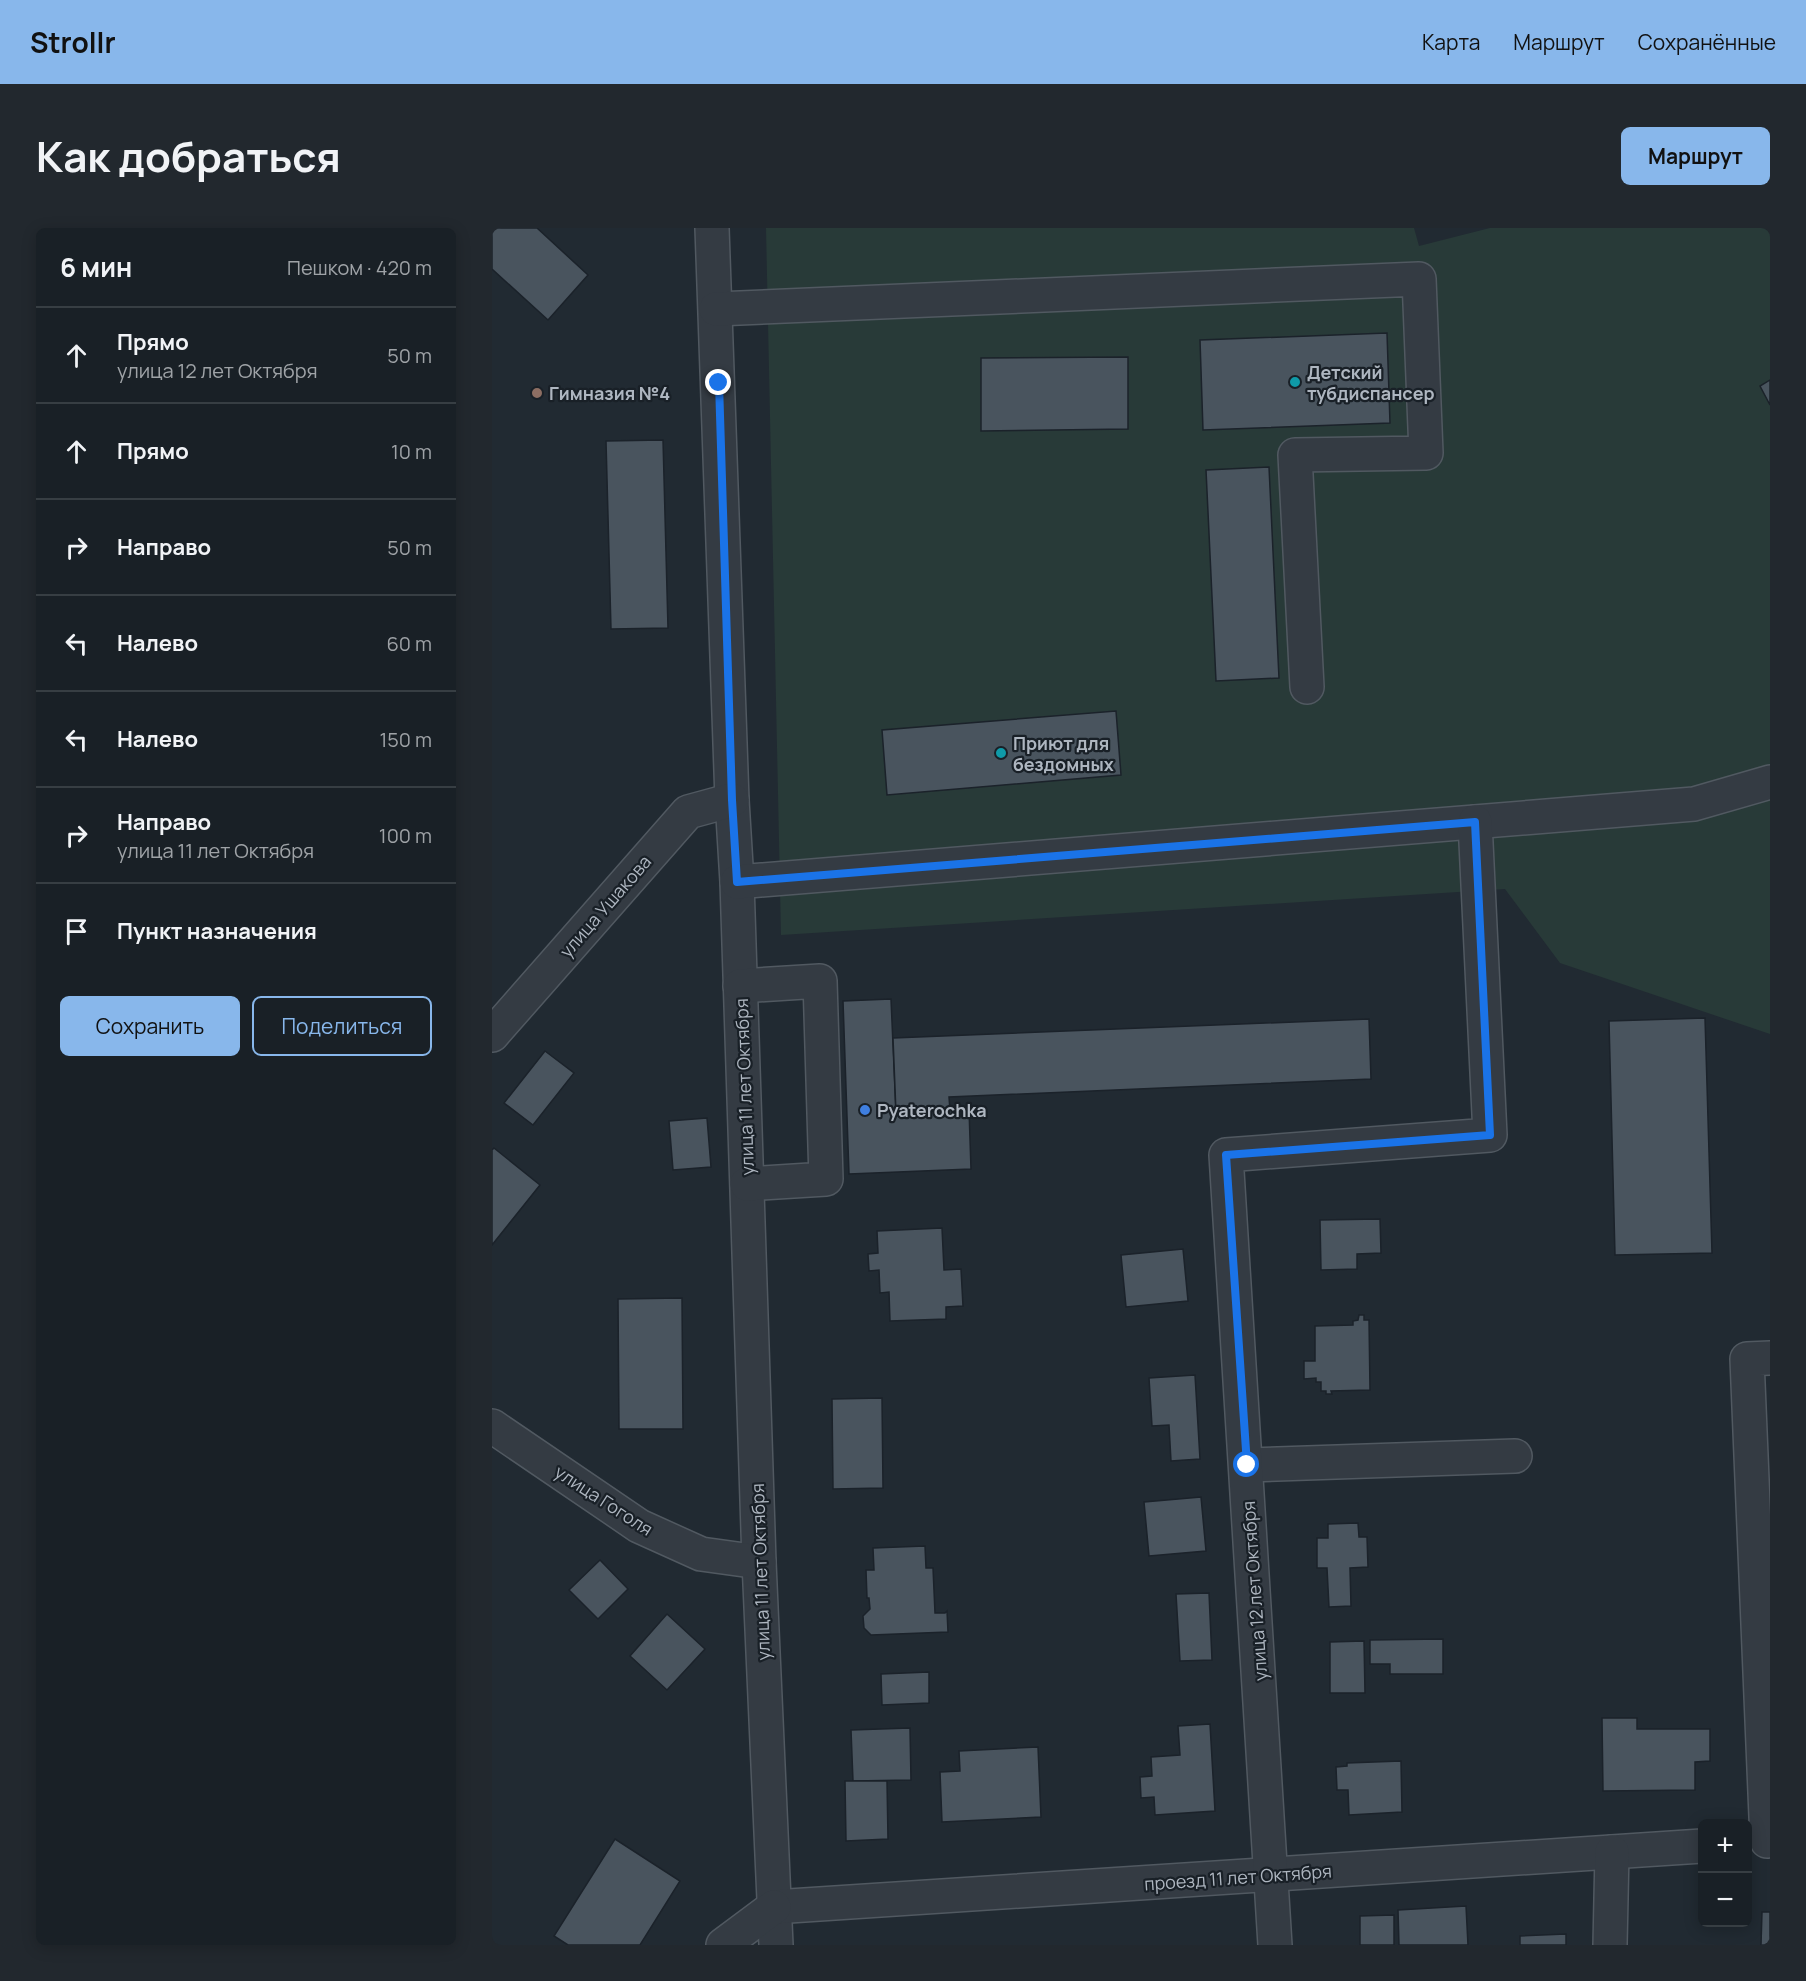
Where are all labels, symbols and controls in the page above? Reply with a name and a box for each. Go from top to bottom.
text: Strollr [30,23,116,61]
text: Карта [1422,28,1480,56]
text: Маршрут [1513,28,1605,56]
text: Сохранённые [1638,28,1776,56]
text: Как добраться [36,127,341,185]
button: Маршрут [1621,127,1770,185]
text: 6 мин [60,249,132,285]
text: Пешком · 420 m [287,254,432,281]
text: Прямо [117,327,189,357]
icon: ahead [60,339,93,372]
text: 50 m [387,342,432,369]
text: улица 12 лет Октября [117,357,318,384]
place label: Детский тубдиспансер [1307,360,1435,405]
route end [705,369,731,395]
marker: Детский тубдиспансер [1288,375,1302,389]
place label: Гимназия №4 [549,381,670,405]
marker: Гимназия №4 [530,386,544,400]
icon: ahead [60,435,93,468]
text: Прямо [117,436,189,466]
text: 10 m [391,438,432,465]
icon: right [60,531,93,564]
text: Направо [117,532,211,562]
text: 50 m [387,534,432,561]
icon: left [60,627,93,660]
text: Налево [117,628,198,658]
text: 60 m [386,630,432,657]
icon: left [60,723,93,756]
text: Налево [117,724,198,754]
text: 150 m [379,726,432,753]
place label: Приют для бездомных [1013,731,1114,776]
marker: Приют для бездомных [994,746,1008,760]
text: Направо [117,807,211,837]
icon: right [60,819,93,852]
text: 100 m [379,822,432,849]
text: улица 11 лет Октября [117,837,314,864]
street label: улица Ушакова [554,850,656,962]
icon: arrive [60,915,93,948]
text: Пункт назначения [117,916,317,946]
button: Сохранить [60,996,240,1056]
button: Поделиться [252,996,432,1056]
street label: улица 11 лет Октября [729,998,759,1176]
place label: Pyaterochka [877,1098,987,1122]
marker: Pyaterochka [858,1103,872,1117]
route start [1233,1451,1259,1477]
street label: улица Гоголя [550,1459,658,1541]
street label: улица 11 лет Октября [745,1483,775,1661]
street label: улица 12 лет Октября [1236,1500,1272,1682]
map controls [1698,1819,1752,1927]
button: + [1698,1819,1752,1873]
street label: проезд 11 лет Октября [1143,1858,1333,1896]
button: − [1698,1873,1752,1927]

